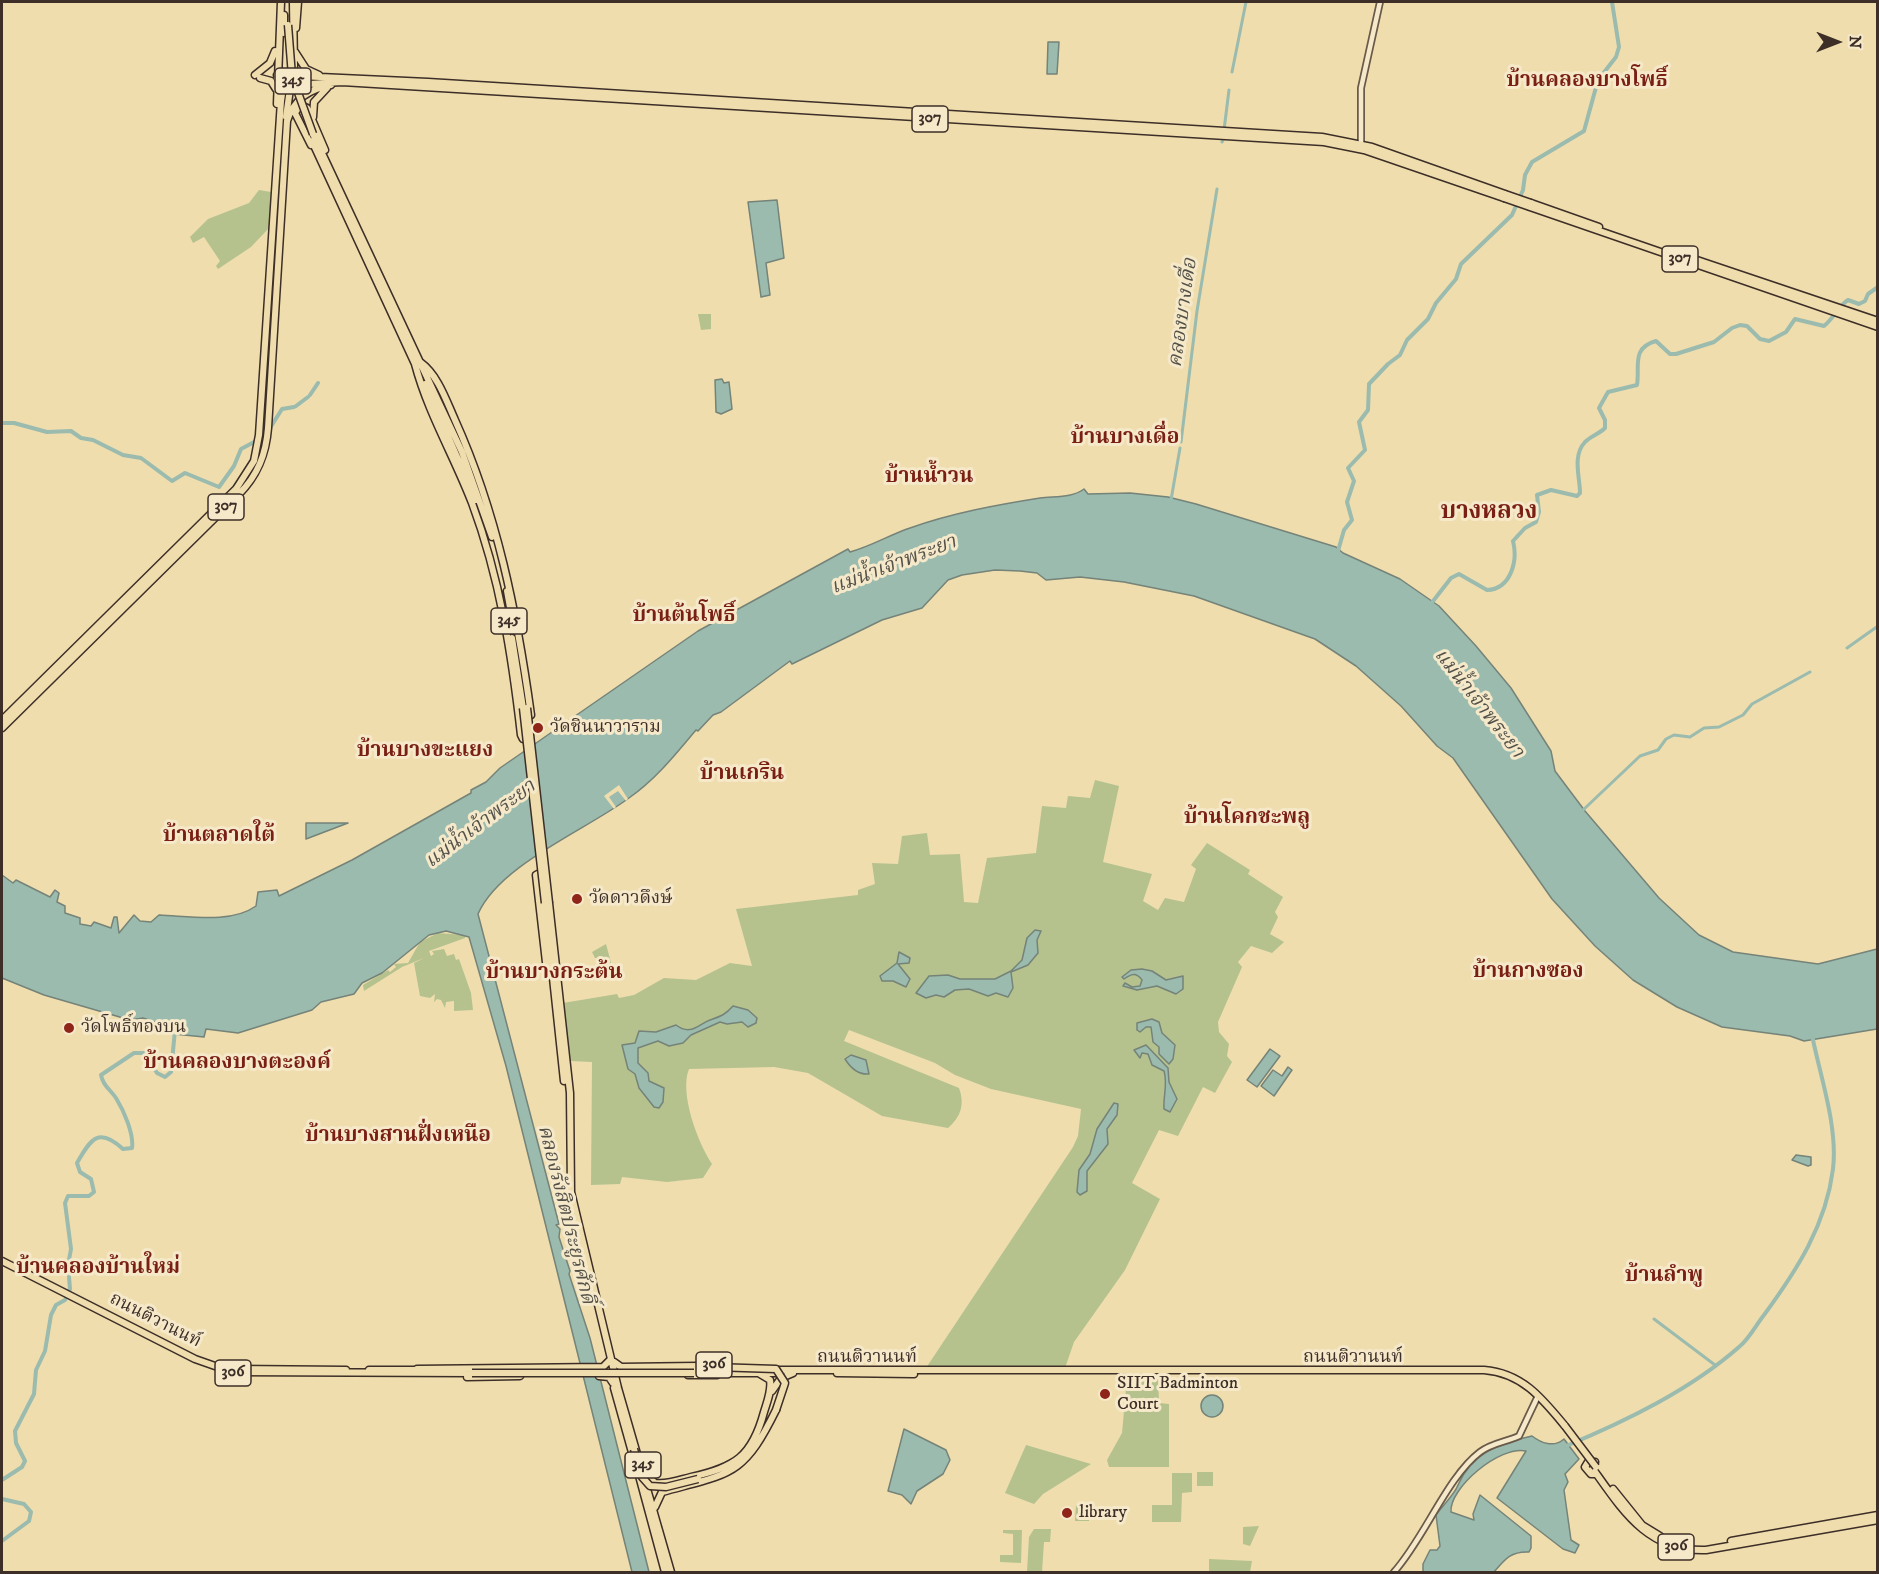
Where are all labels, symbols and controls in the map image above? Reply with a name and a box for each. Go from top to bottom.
north arrow [1807,12,1867,72]
text: N [1845,35,1865,49]
road number: 345 [275,68,311,94]
district label: บ้านคลองบางโพธิ์ [1506,69,1668,95]
road number: 307 [912,106,948,132]
road number: 307 [1662,246,1698,272]
water label: คลองบางเดื่อ [1164,257,1204,369]
district label: บ้านบางเดื่อ [1071,426,1179,452]
district label: บ้านน้ำวน [885,465,973,491]
road number: 307 [208,494,244,520]
district label: บางหลวง [1441,499,1537,527]
water label: แม่น้ำเจ้าพระยา [828,531,960,601]
district label: บ้านต้นโพธิ์ [632,604,736,630]
road number: 345 [491,608,527,634]
water label: แม่น้ำเจ้าพระยา [1428,645,1528,763]
place label: วัดชินนาวาราม [550,717,661,739]
marker: วัดชินนาวาราม [531,721,545,735]
district label: บ้านบางขะแยง [357,739,493,765]
district label: บ้านเกริน [700,762,784,788]
water label: แม่น้ำเจ้าพระยา [421,776,541,874]
district label: บ้านโคกชะพลู [1184,806,1310,832]
district label: บ้านตลาดใต้ [163,824,275,850]
place label: วัดดาวดึงษ์ [589,888,672,910]
marker: วัดดาวดึงษ์ [570,892,584,906]
district label: บ้านกางซอง [1472,960,1584,986]
district label: บ้านบางกระต้น [485,961,623,987]
place label: วัดโพธิ์ทองบน [81,1017,186,1039]
marker: วัดโพธิ์ทองบน [62,1021,76,1035]
district label: บ้านคลองบางตะองค์ [143,1051,331,1077]
water label: คลองรังสิตประยูรศักดิ์ [531,1123,599,1307]
district label: บ้านบางสานฝั่งเหนือ [305,1124,491,1150]
district label: บ้านคลองบ้านใหม่ [16,1256,180,1282]
district label: บ้านลำพู [1625,1264,1703,1290]
street label: ถนนติวานนท์ [106,1289,204,1353]
street label: ถนนติวานนท์ [817,1347,917,1369]
street label: ถนนติวานนท์ [1303,1347,1403,1369]
road number: 306 [696,1352,732,1378]
road number: 306 [215,1360,251,1386]
place label: SIIT Badminton Court [1117,1373,1238,1416]
marker: SIIT Badminton Court [1098,1387,1112,1401]
road number: 345 [625,1452,661,1478]
place label: library [1079,1502,1127,1524]
marker: library [1060,1506,1074,1520]
road number: 306 [1658,1534,1694,1560]

